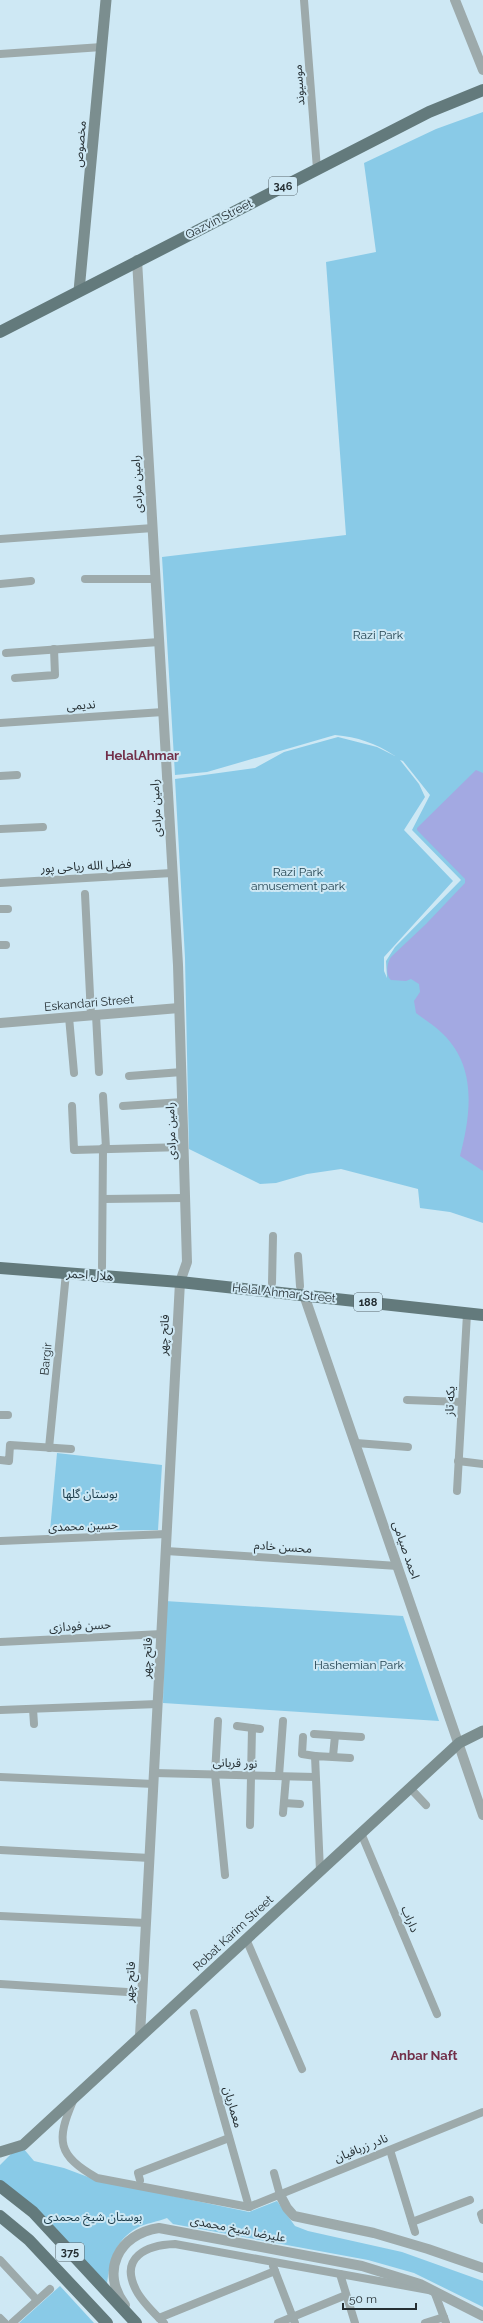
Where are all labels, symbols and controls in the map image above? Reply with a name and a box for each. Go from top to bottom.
street label: موسیوند [291,64,307,106]
street label: مخصوص [71,120,89,168]
road number: 346 [269,177,297,195]
street label: Qazvin Street [183,196,255,242]
street label: رامین مرادی [128,455,146,513]
park label: Razi Park [353,628,404,642]
street label: ندیمی [66,697,96,713]
district label: HelalAhmar [105,748,179,763]
street label: رامین مرادی [147,779,165,837]
street label: فضل الله ریاحی پور [39,857,132,877]
park label: Razi Park amusement park [251,865,346,893]
street label: Eskandari Street [43,992,135,1014]
street label: رامین مرادی [163,1102,179,1160]
street label: هلال احمر [65,1266,114,1284]
street label: Helal Ahmar Street [231,1281,337,1305]
road number: 188 [354,1293,382,1311]
street label: فاتح چهر [156,1314,174,1357]
street label: Bargir [37,1341,55,1376]
street label: یکه تاز [442,1386,458,1417]
park label: بوستان گلها [62,1487,118,1501]
street label: حسین محمدی [48,1518,118,1534]
street label: احمد صیامی [390,1519,422,1581]
street label: محسن خادم [253,1538,312,1558]
street label: حسن فودازی [49,1617,111,1635]
street label: فاتح چهر [139,1637,157,1680]
park label: Hashemian Park [314,1658,405,1672]
street label: نور قربانی [212,1755,258,1771]
street label: Robat Karim Street [190,1892,276,1974]
street label: داراب [398,1904,422,1935]
street label: فاتح چهر [122,1961,140,2004]
district label: Anbar Naft [390,2048,458,2063]
street label: معماریان [220,2085,246,2129]
street label: نادر زربافیان [332,2131,390,2165]
park label: بوستان شیخ محمدی [44,2210,142,2226]
street label: علیرضا شیخ محمدی [189,2213,287,2247]
road number: 375 [56,2243,84,2261]
scale bar [343,2285,416,2311]
text: 50 m [349,2292,377,2306]

